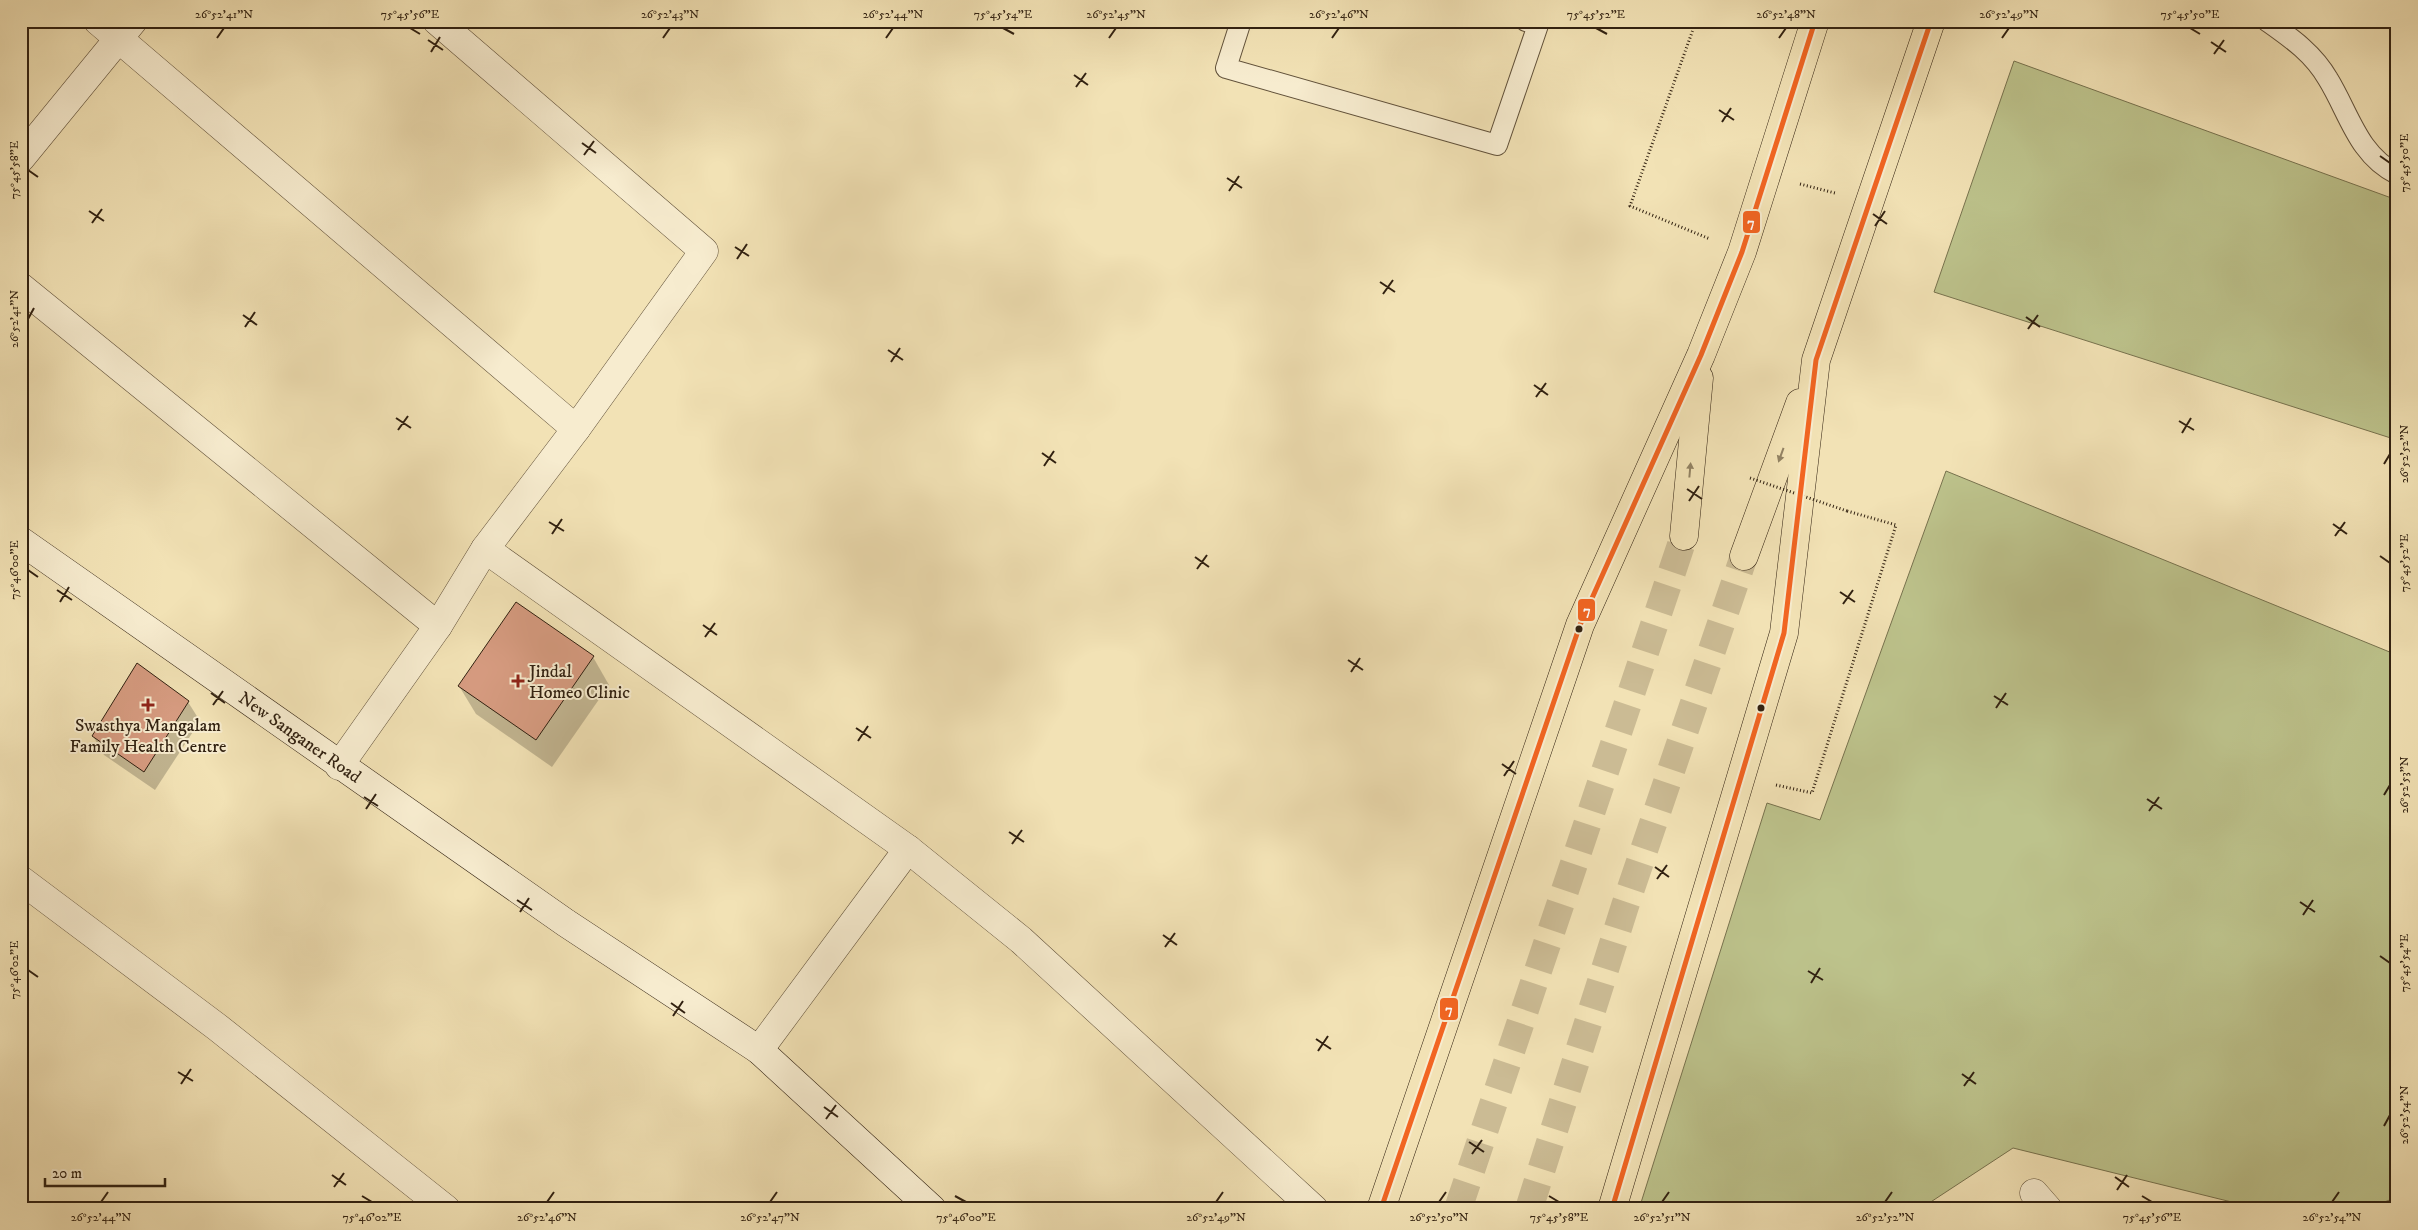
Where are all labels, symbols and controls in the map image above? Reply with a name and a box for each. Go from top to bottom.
text: 26°52'41"N [195,7,253,22]
text: 75°45'56"E [381,7,440,22]
text: 26°52'43"N [641,7,699,22]
text: 26°52'44"N [863,7,923,22]
text: 75°45'54"E [974,7,1033,22]
text: 26°52'45"N [1086,7,1146,22]
text: 26°52'46"N [1309,7,1369,22]
text: 75°45'52"E [1567,7,1626,22]
text: 26°52'48"N [1756,7,1816,22]
text: 26°52'49"N [1979,7,2039,22]
text: 75°45'50"E [2161,7,2220,22]
text: 75°45'50"E [2397,133,2412,192]
text: 75°45'58"E [7,140,22,199]
line badge: 7 [1742,210,1761,234]
text: 7 [1747,214,1755,232]
text: 26°52'41"N [7,290,22,348]
text: 26°52'52"N [2397,425,2412,483]
one-way arrow [1777,448,1785,463]
one-way arrow [1686,461,1694,477]
text: 75°45'52"E [2397,533,2412,592]
text: 75°46'00"E [7,540,22,600]
line badge: 7 [1577,598,1596,622]
text: 7 [1583,602,1591,620]
unlabelled marker [1574,624,1584,634]
place label: Jindal Homeo Clinic [527,661,630,704]
marker: Jindal Homeo Clinic [511,674,525,688]
street label: New Sanganer Road [234,687,365,788]
marker: Swasthya Mangalam Family Health Centre [141,698,155,712]
unlabelled marker [1756,703,1766,713]
place label: Swasthya Mangalam Family Health Centre [70,715,226,758]
text: 26°52'53"N [2397,756,2412,814]
text: 75°45'54"E [2397,933,2412,992]
text: 75°46'02"E [7,940,22,1000]
line badge: 7 [1439,997,1459,1021]
text: 7 [1445,1001,1453,1019]
text: 26°52'54"N [2397,1085,2412,1144]
scale bar [45,1155,165,1187]
text: 20 m [52,1164,82,1183]
text: 26°52'44"N [71,1210,131,1225]
text: 75°46'02"E [342,1210,402,1225]
text: 26°52'46"N [517,1210,577,1225]
text: 26°52'47"N [740,1210,800,1225]
text: 75°46'00"E [936,1210,996,1225]
text: 26°52'49"N [1186,1210,1246,1225]
text: 26°52'50"N [1409,1210,1469,1225]
text: 75°45'58"E [1530,1210,1589,1225]
text: 26°52'51"N [1633,1210,1691,1225]
text: 26°52'52"N [1856,1210,1914,1225]
text: 75°45'56"E [2123,1210,2182,1225]
text: 26°52'54"N [2303,1210,2362,1225]

